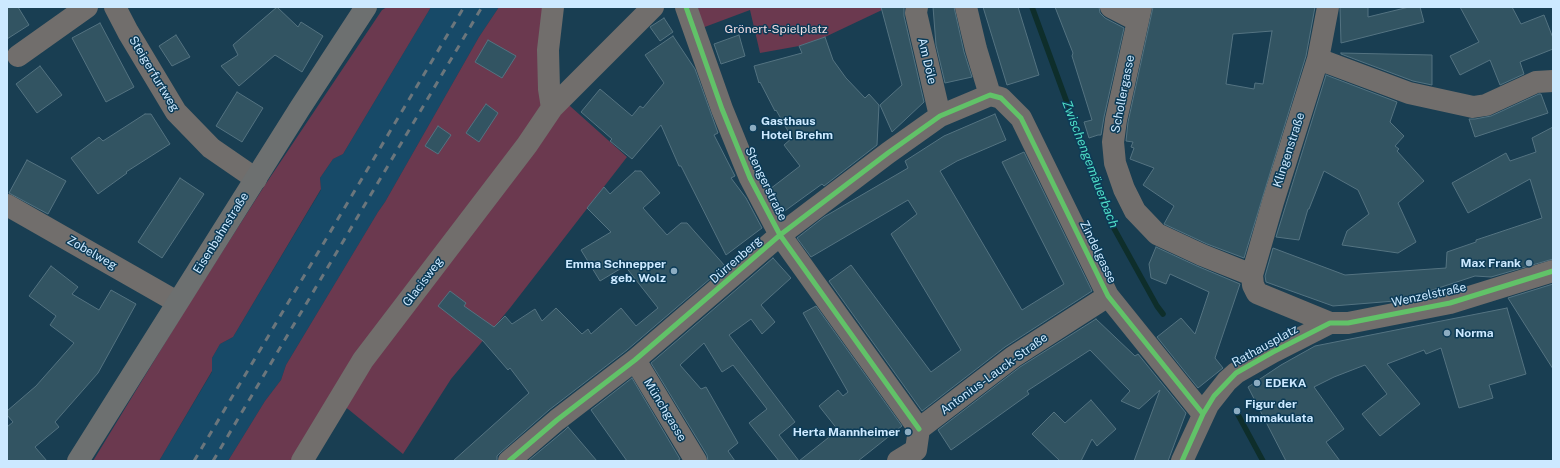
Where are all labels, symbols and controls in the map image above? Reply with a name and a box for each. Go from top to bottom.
park label: Grönert-Spielplatz [724,22,828,36]
street label: Steigerfurtweg [126,34,182,114]
street label: Am Döle [915,36,939,86]
street label: Schollergasse [1108,54,1138,134]
water label: Zwischengemäuerbach [1058,98,1122,230]
street label: Klingenstraße [1270,111,1308,189]
place label: Gasthaus Hotel Brehm [761,114,833,142]
marker: Gasthaus Hotel Brehm [748,123,758,133]
street label: Stengerstraße [742,145,790,223]
street label: Eisenbahnstraße [190,190,252,276]
street label: Zindelgasse [1077,218,1119,286]
street label: Zobelweg [65,233,119,273]
street label: Dürrenberg [707,233,765,287]
street label: Glacisweg [400,255,446,309]
place label: Max Frank [1461,256,1521,270]
place label: Emma Schnepper geb. Wolz [565,257,666,285]
marker: Max Frank [1524,258,1534,268]
marker: Emma Schnepper geb. Wolz [669,266,679,276]
street label: Wenzelstraße [1390,280,1468,310]
street label: Rathausplatz [1230,322,1300,370]
place label: Norma [1455,326,1494,340]
marker: Norma [1442,328,1452,338]
street label: Antonius-Lauck-Straße [937,330,1051,418]
street label: Münchgasse [641,376,689,444]
place label: EDEKA [1265,376,1306,390]
marker: EDEKA [1252,378,1262,388]
place label: Figur der Immakulata [1245,397,1313,425]
marker: Figur der Immakulata [1232,406,1242,416]
place label: Herta Mannheimer [793,425,900,439]
marker: Herta Mannheimer [903,427,913,437]

